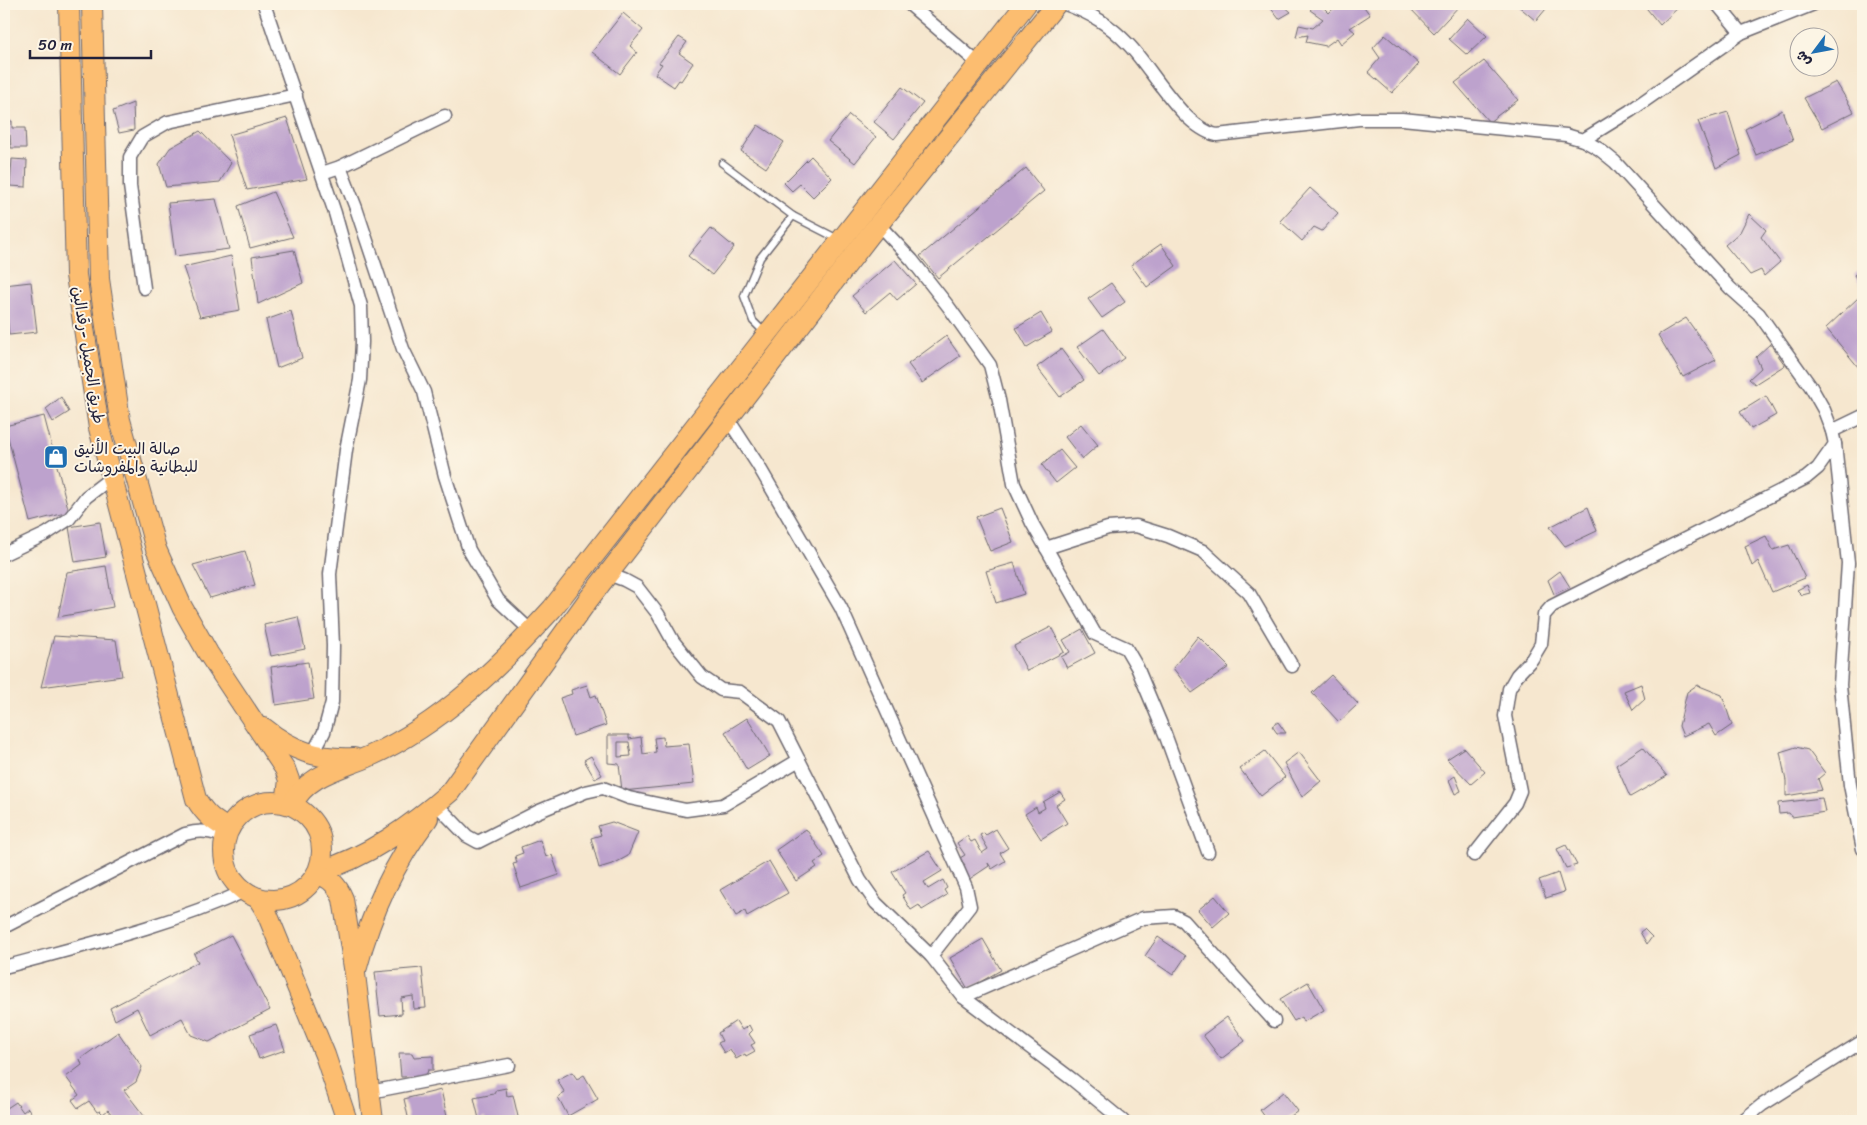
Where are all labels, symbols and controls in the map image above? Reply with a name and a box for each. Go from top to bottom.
scale bar [30,28,151,60]
north arrow [1790,28,1840,78]
text: 50 m [38,32,73,58]
text: ش [1789,45,1818,72]
street label: طريق الجميل -رقدالين [63,284,114,426]
place label: صالة البيت الأنيق للبطانية والمفروشات [74,434,198,481]
shop icon: صالة البيت الأنيق للبطانية والمفروشات [43,444,69,470]

